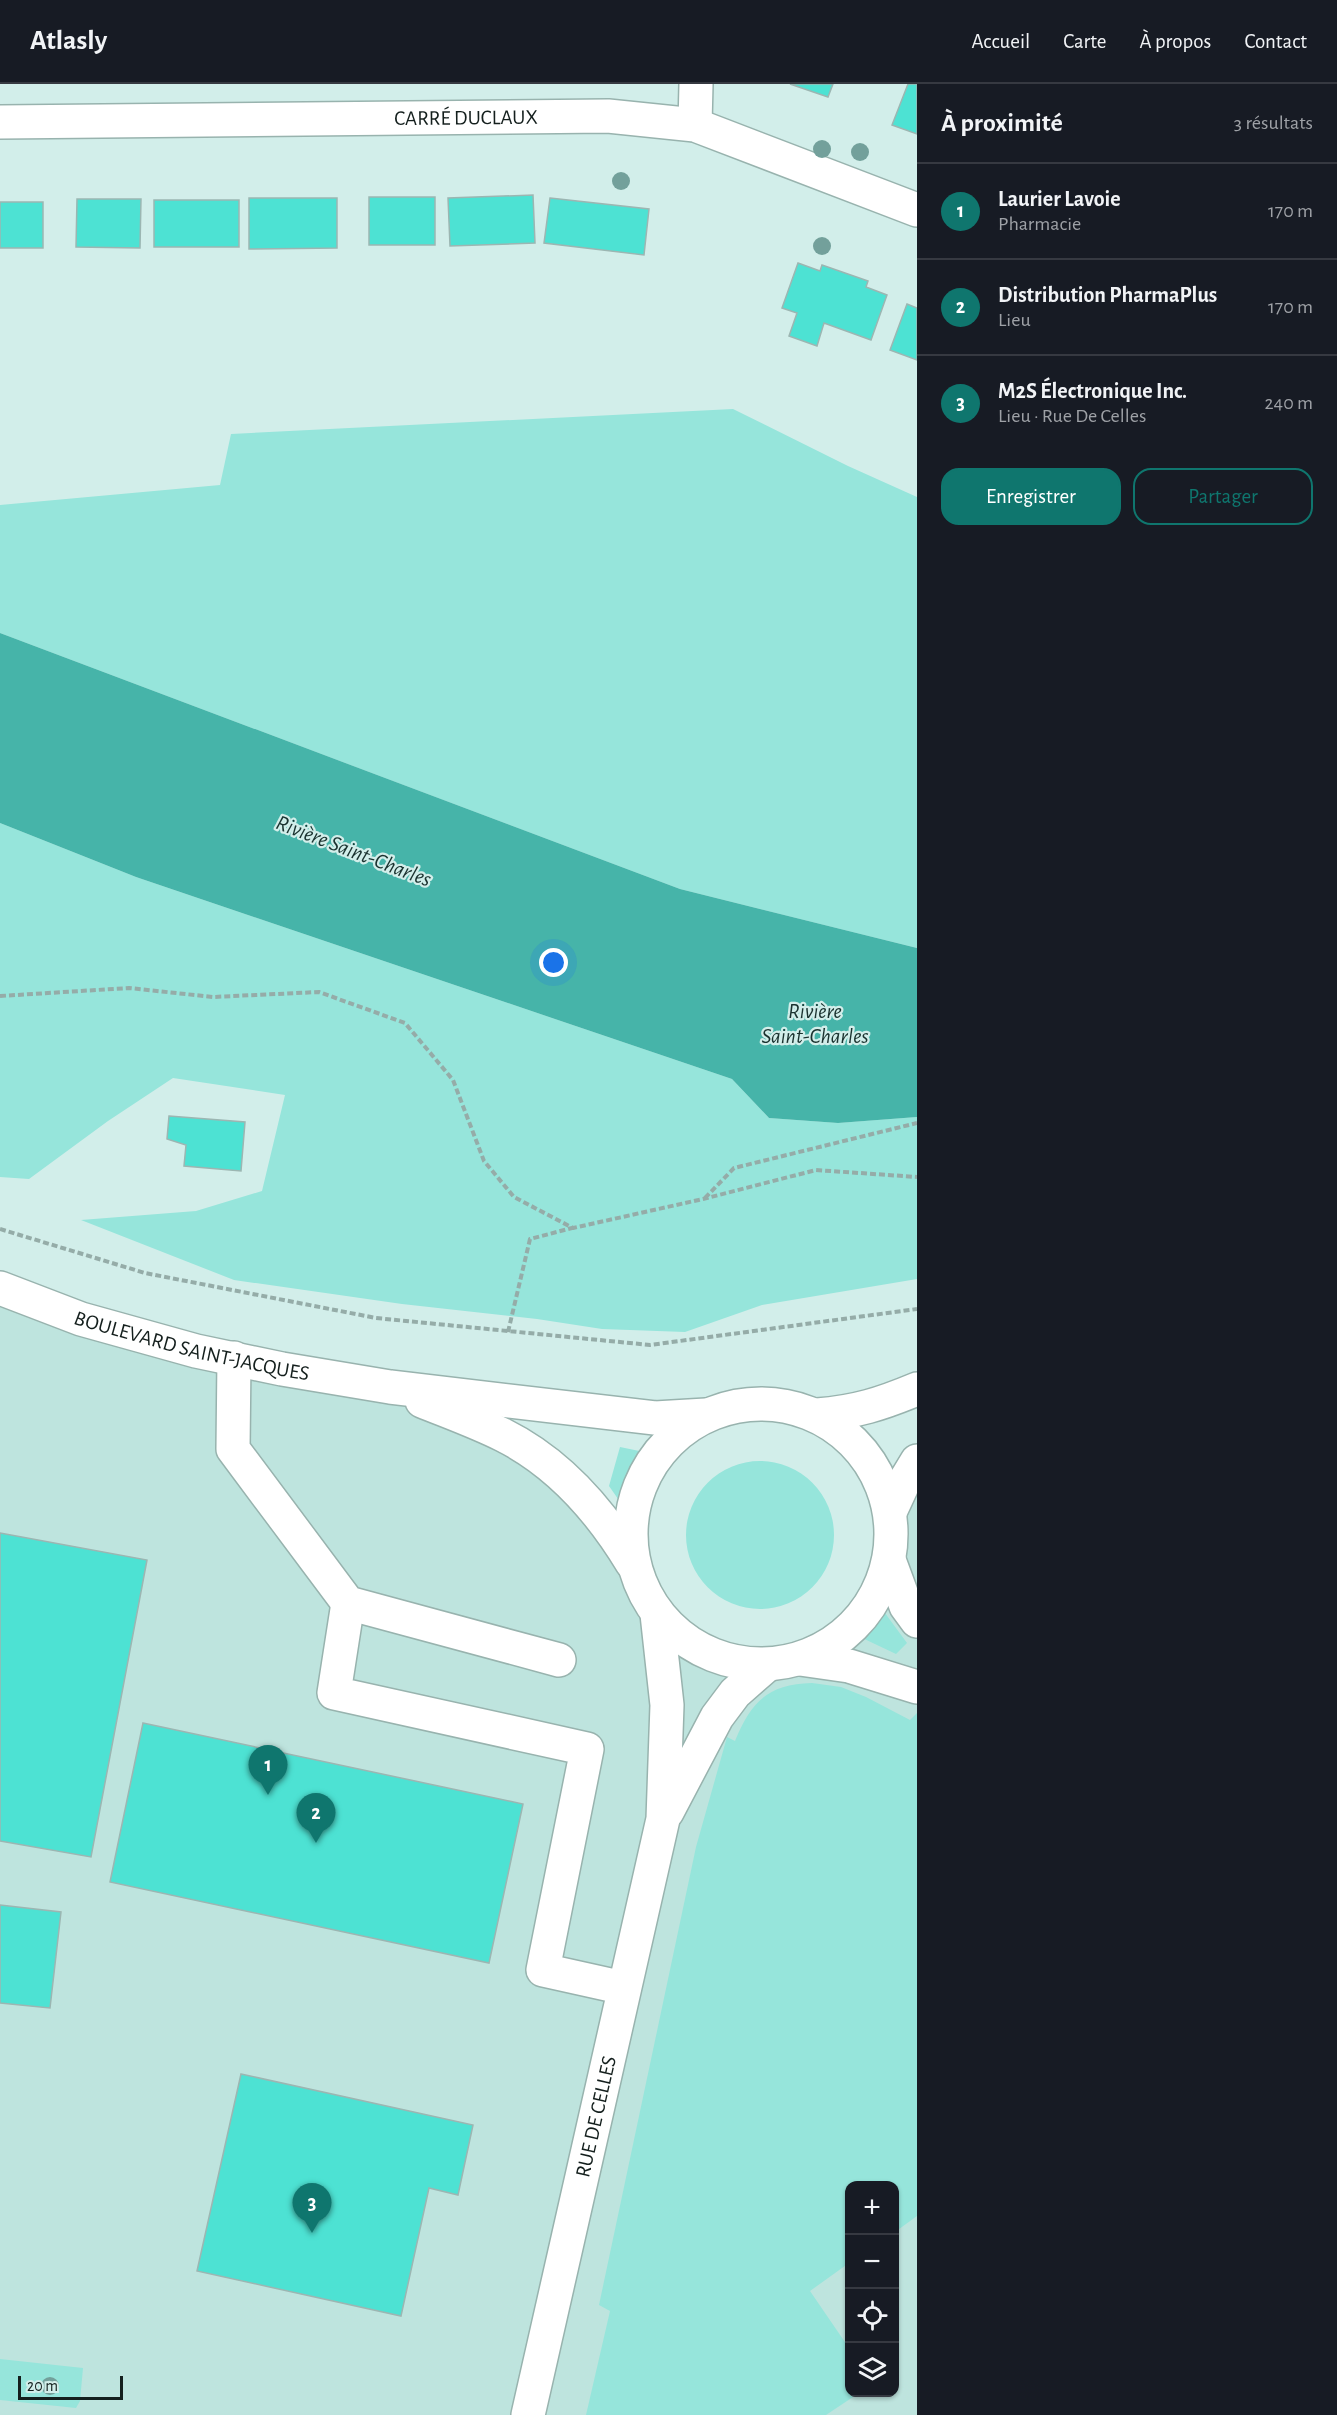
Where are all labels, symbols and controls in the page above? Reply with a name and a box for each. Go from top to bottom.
text: Atlasly [30,27,107,55]
text: Accueil [972,31,1030,52]
text: Carte [1063,31,1106,52]
text: À propos [1139,31,1211,52]
text: Contact [1244,31,1307,52]
street label: CARRÉ DUCLAUX [394,106,538,129]
text: À proximité [941,110,1063,136]
text: 3 résultats [1234,113,1313,133]
text: Laurier Lavoie [998,188,1121,210]
text: 1 [957,201,964,221]
text: 170 m [1268,201,1313,221]
text: Pharmacie [998,214,1081,234]
text: Distribution PharmaPlus [998,284,1217,306]
text: 2 [956,297,965,317]
text: 170 m [1268,297,1313,317]
text: Lieu [998,310,1031,330]
text: M2S Électronique Inc. [998,380,1187,402]
text: 3 [956,393,965,413]
text: 240 m [1264,393,1313,413]
text: Lieu · Rue De Celles [998,406,1146,426]
button: Enregistrer [941,468,1121,525]
button: Partager [1133,468,1313,525]
water label: Rivière Saint-Charles [273,811,434,891]
your location [539,948,568,977]
water label: Rivière Saint-Charles [762,1000,868,1047]
street label: BOULEVARD SAINT-JACQUES [71,1307,311,1384]
pin: 1 [248,1746,288,1795]
pin: 2 [296,1794,336,1843]
street label: RUE DE CELLES [572,2054,620,2179]
map controls [845,2181,899,2397]
button: + [845,2181,899,2235]
pin: 3 [292,2184,332,2233]
button: − [845,2235,899,2289]
button: locate [845,2289,899,2343]
button: layers [845,2343,899,2397]
scale bar [18,2373,123,2400]
text: 20 m [27,2378,58,2394]

